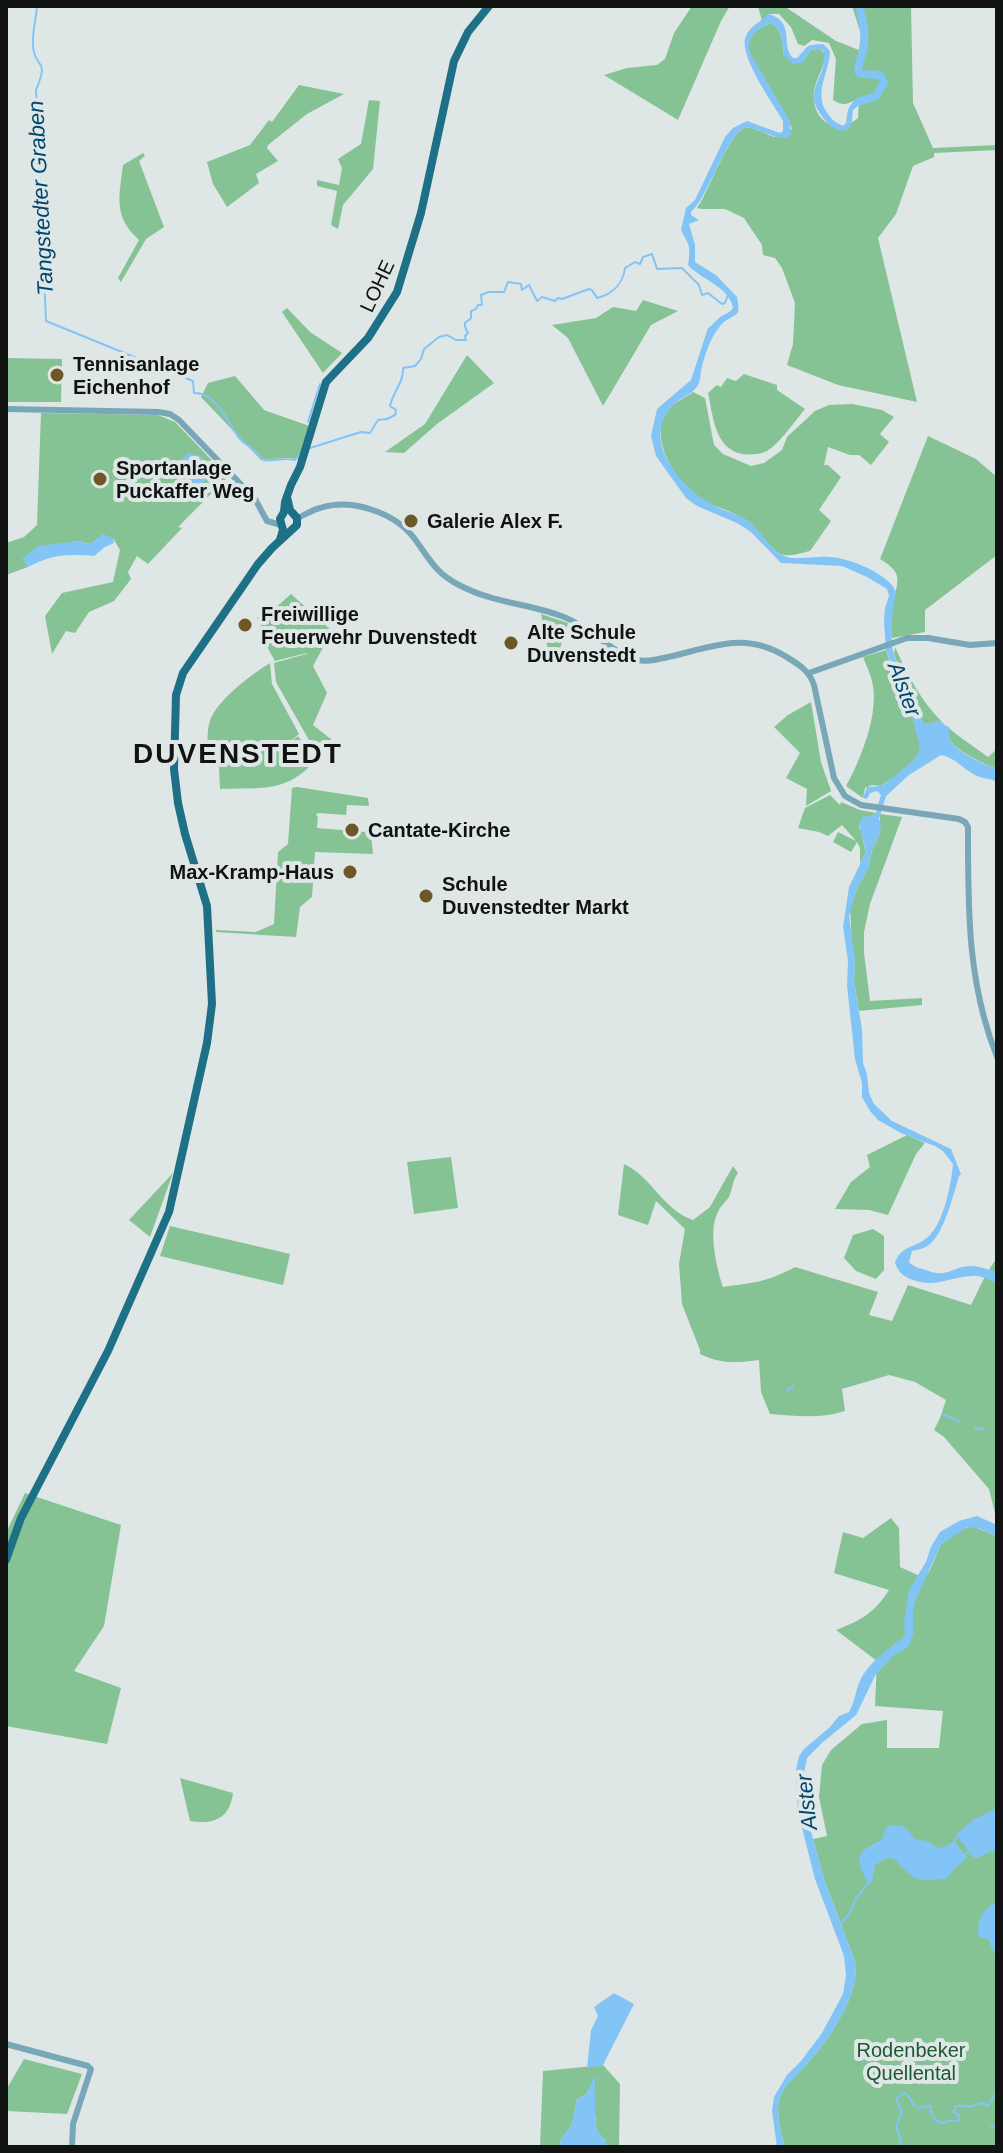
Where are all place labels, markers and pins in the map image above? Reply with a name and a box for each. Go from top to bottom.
place label: Tennisanlage Eichenhof [73,353,199,398]
marker: Tennisanlage Eichenhof [48,366,66,384]
place label: Sportanlage Puckaffer Weg [116,457,255,502]
marker: Sportanlage Puckaffer Weg [91,470,109,488]
place label: Galerie Alex F. [427,510,563,532]
marker: Galerie Alex F. [402,512,420,530]
place label: Freiwillige Feuerwehr Duvenstedt [261,603,477,648]
marker: Freiwillige Feuerwehr Duvenstedt [236,616,254,634]
place label: Alte Schule Duvenstedt [527,621,636,666]
marker: Alte Schule Duvenstedt [502,634,520,652]
place label: Cantate-Kirche [368,819,510,841]
marker: Cantate-Kirche [343,821,361,839]
place label: Max-Kramp-Haus [170,861,334,883]
marker: Max-Kramp-Haus [341,863,359,881]
place label: Schule Duvenstedter Markt [442,873,629,918]
marker: Schule Duvenstedter Markt [417,887,435,905]

